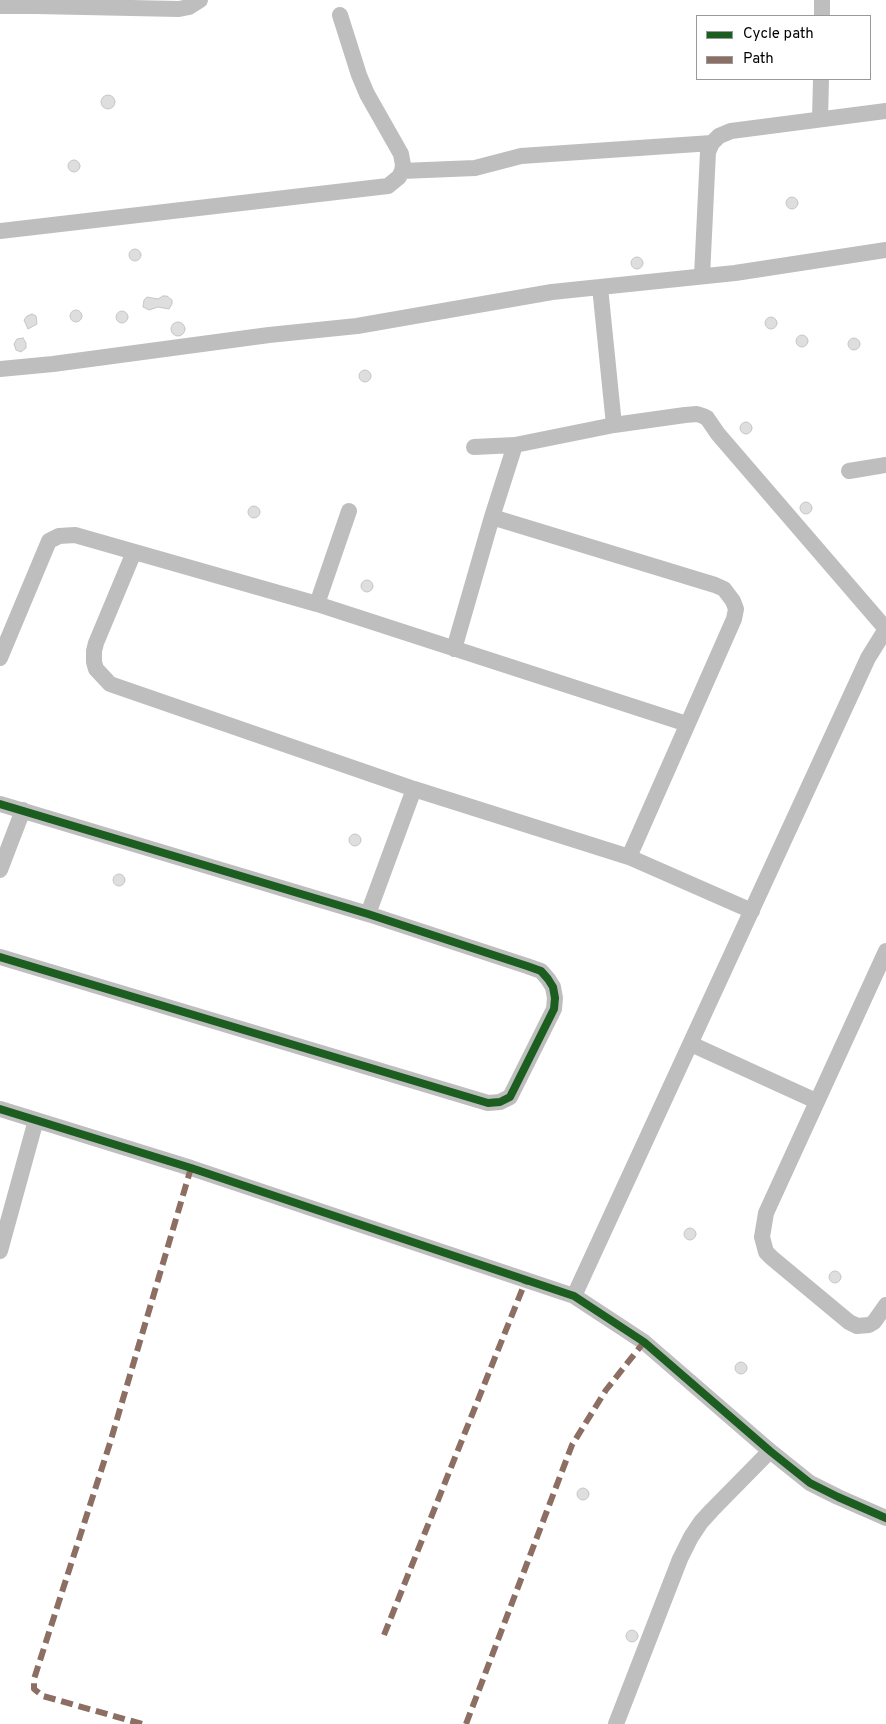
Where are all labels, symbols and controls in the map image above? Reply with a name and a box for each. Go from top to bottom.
legend [696,15,871,80]
text: Cycle path [743,25,814,44]
text: Path [743,50,774,69]

